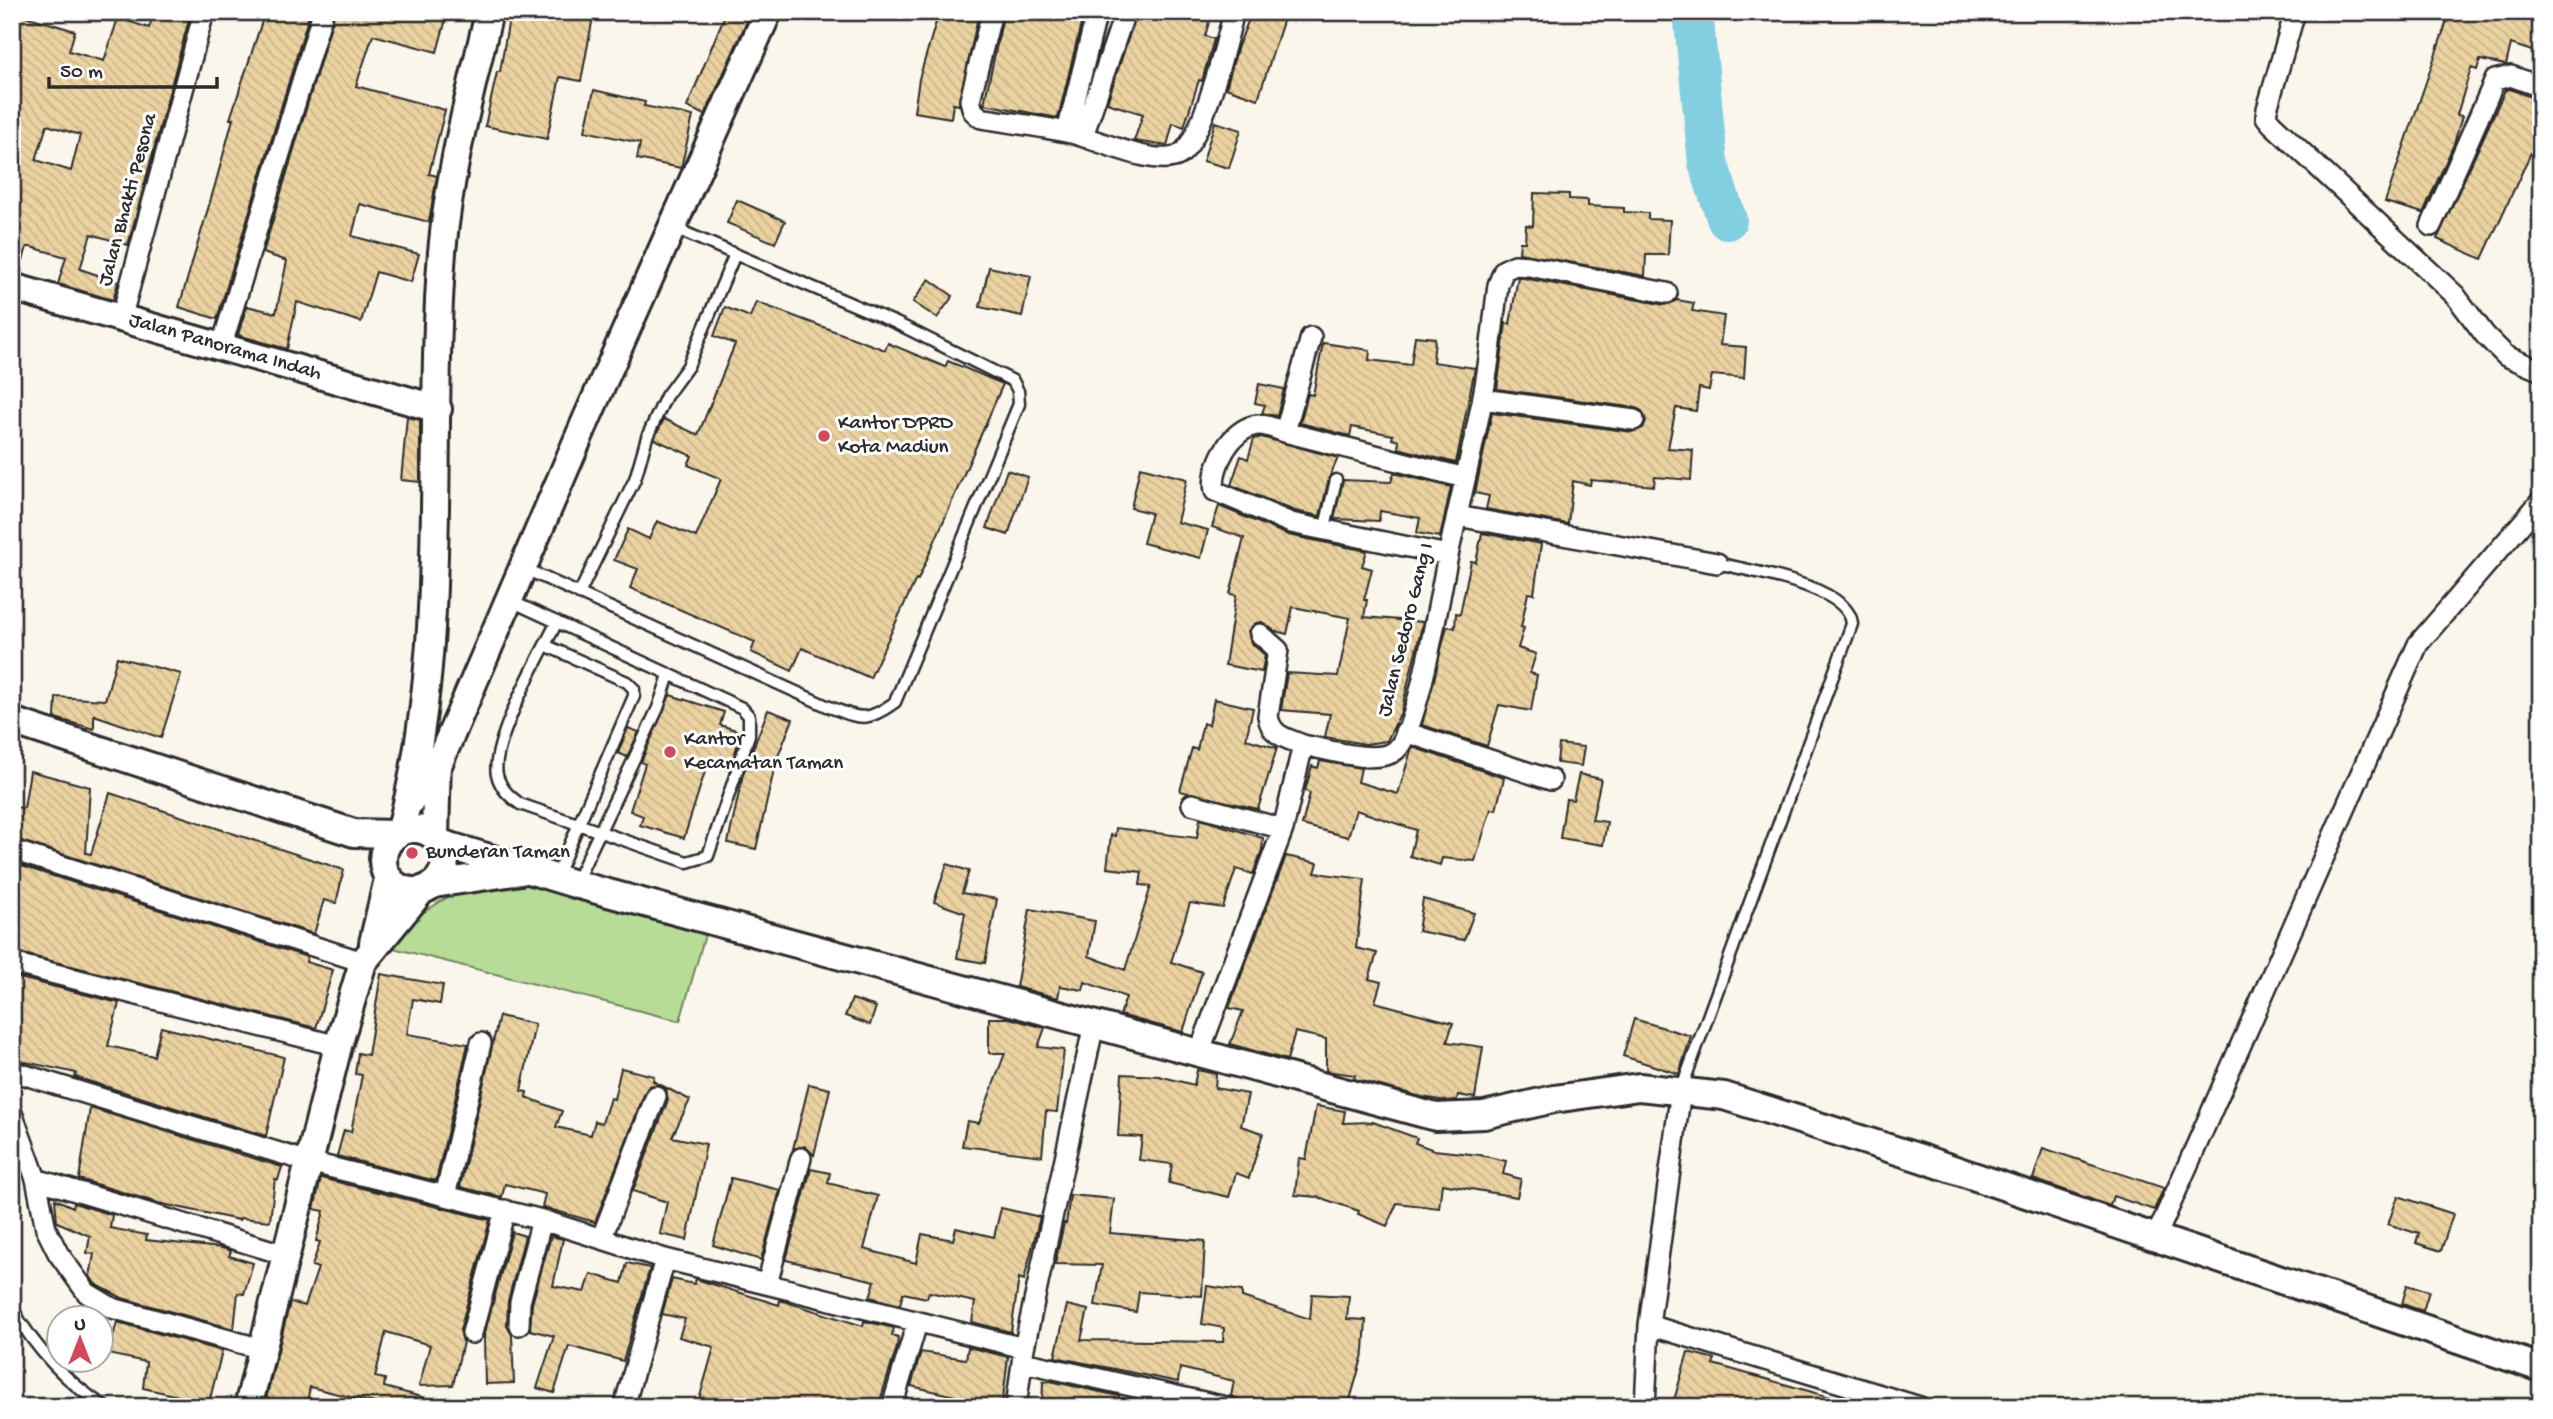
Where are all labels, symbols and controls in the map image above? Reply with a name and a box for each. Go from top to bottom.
scale bar [49,46,217,90]
text: 50 m [60,61,103,86]
street label: Jalan Bhakti Pesona [94,110,164,289]
street label: Jalan Panorama Indah [126,309,324,387]
place label: Kantor DPRD Kota Madiun [838,412,953,461]
marker: Kantor DPRD Kota Madiun [816,428,832,444]
street label: Jalan Sedoro Gang I [1373,541,1441,719]
place label: Kantor Kecamatan Taman [684,728,843,777]
marker: Kantor Kecamatan Taman [662,744,678,760]
place label: Bunderan Taman [425,841,570,866]
marker: Bunderan Taman [404,845,420,861]
north arrow [46,1304,116,1374]
text: U [75,1314,86,1337]

